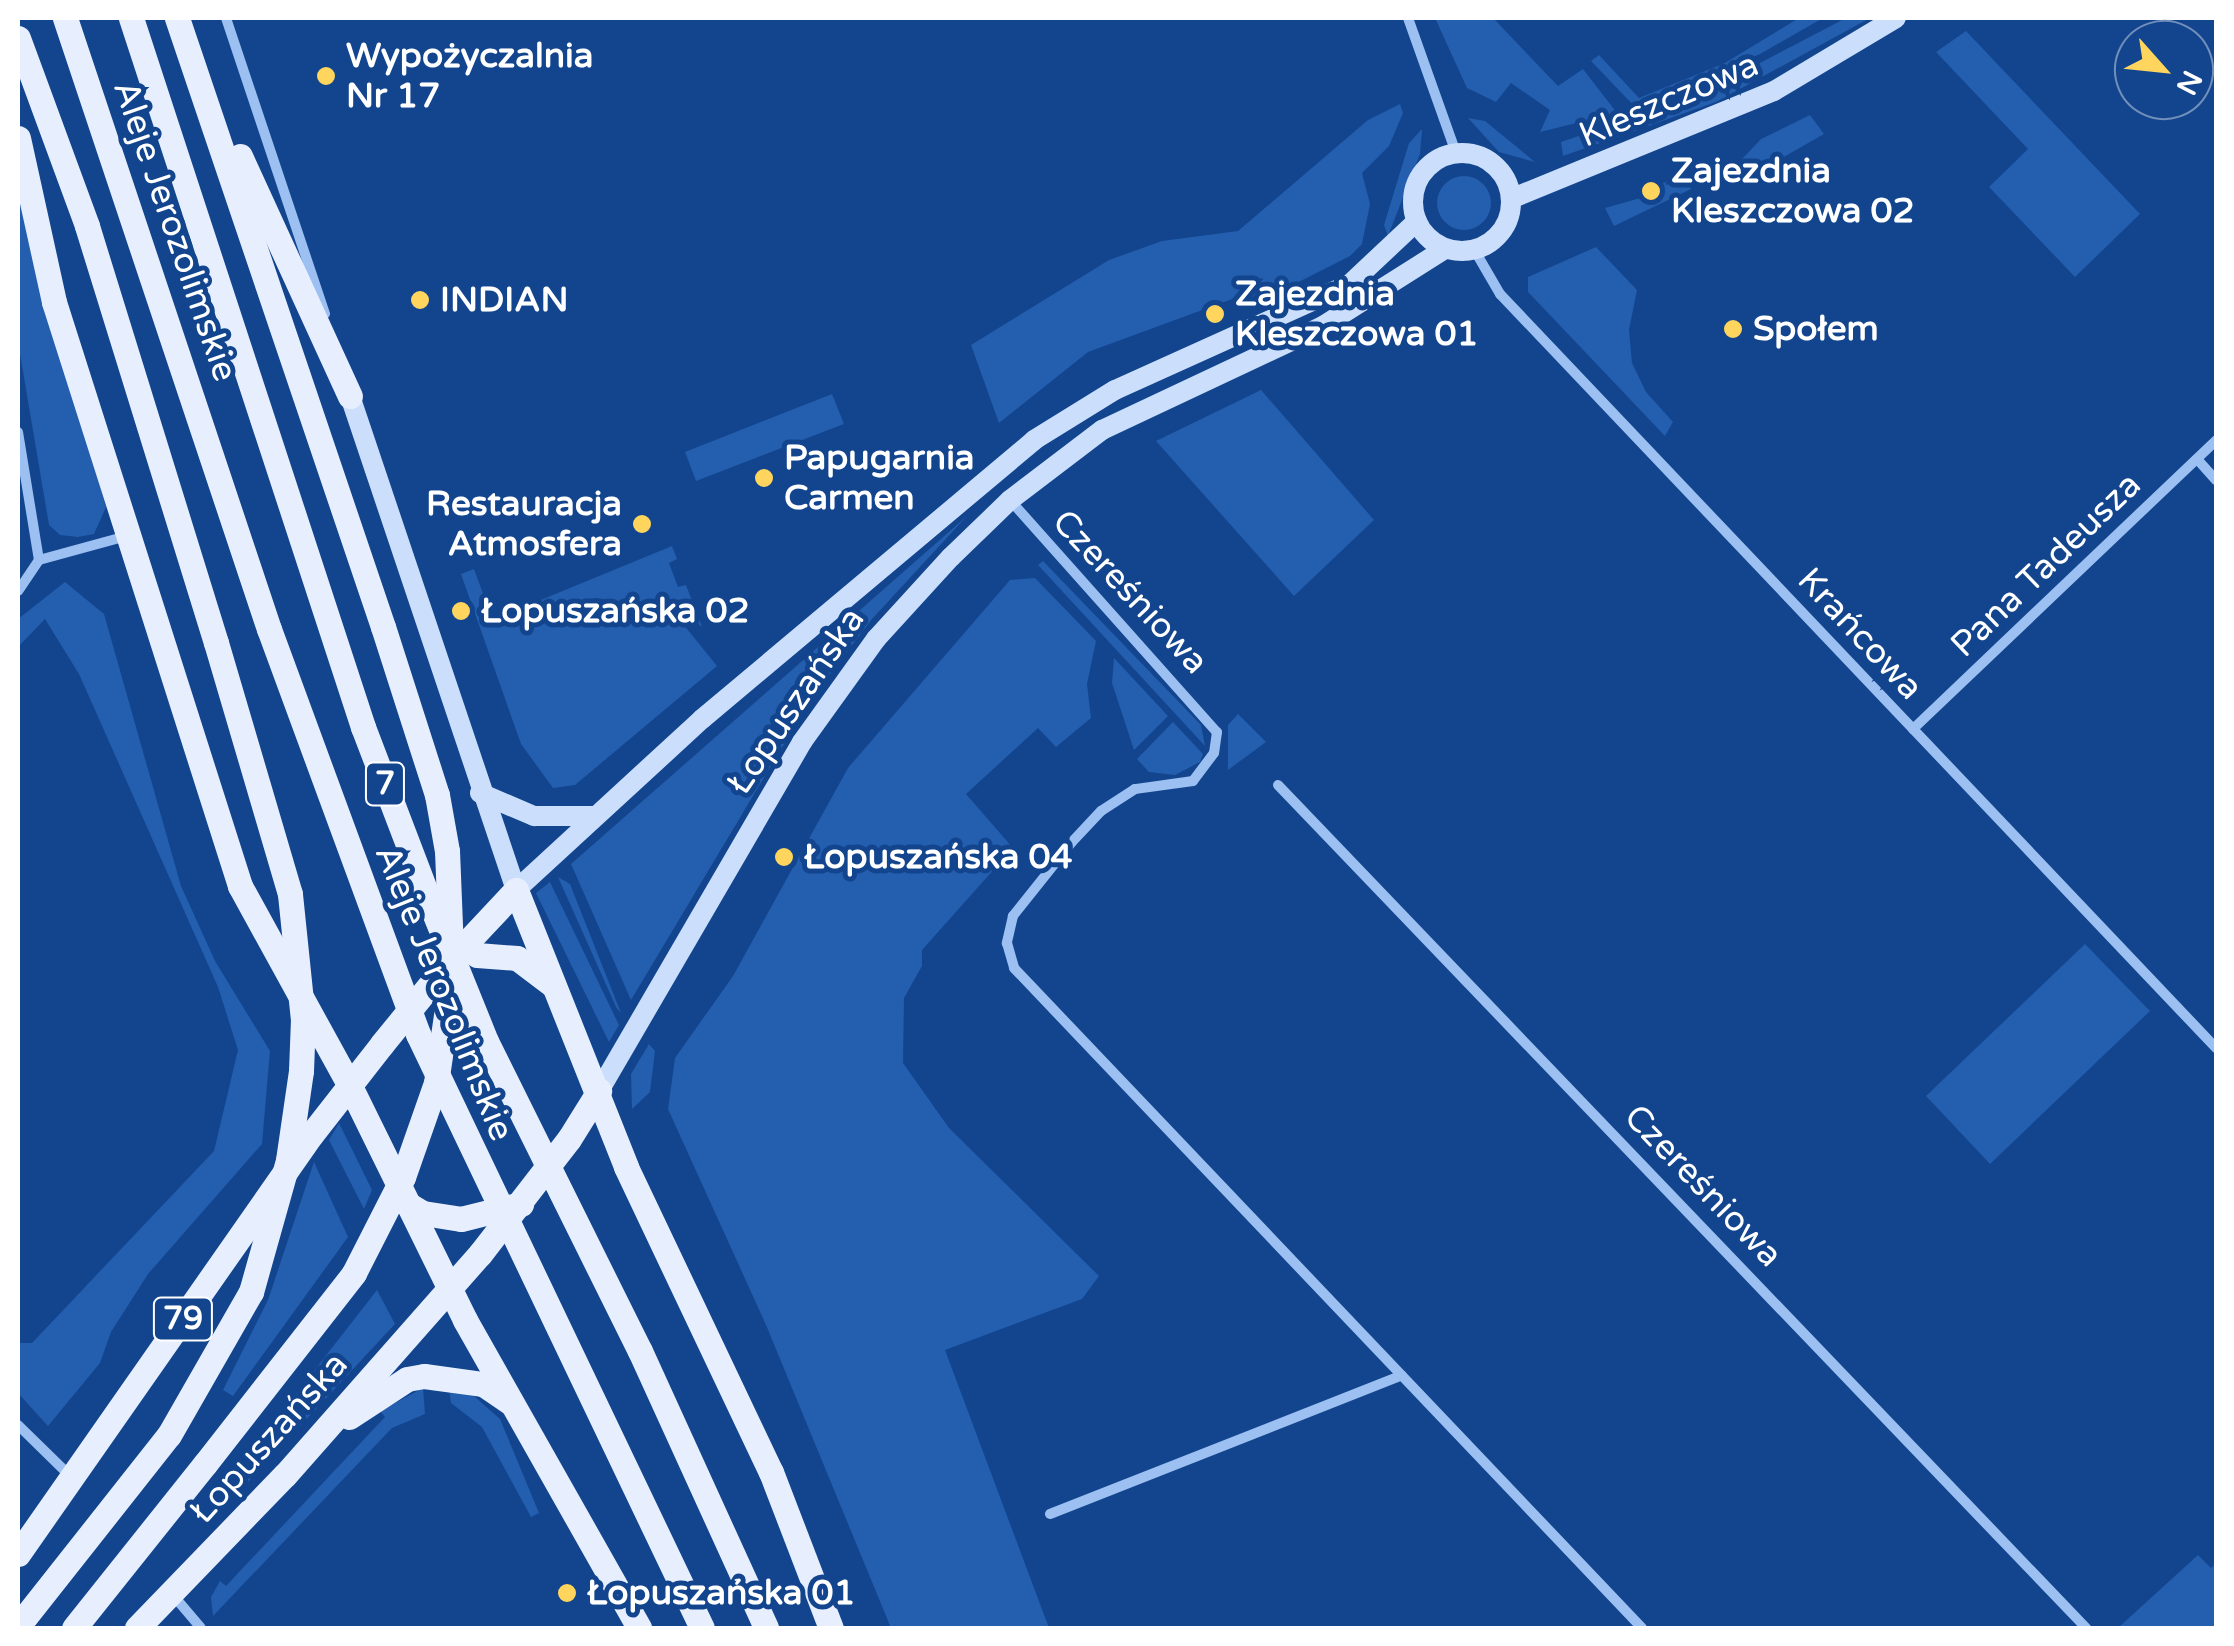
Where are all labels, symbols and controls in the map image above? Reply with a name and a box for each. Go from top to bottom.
north arrow [2114,20,2214,120]
place label: Wypożyczalnia Nr 17 [346,35,593,117]
street label: Kleszczowa [1573,43,1765,157]
marker: Wypożyczalnia Nr 17 [315,65,337,87]
text: N [2169,65,2209,100]
street label: Aleje Jerozolimskie [104,75,246,387]
place label: Zajezdnia Kleszczowa 02 [1671,150,1915,232]
marker: Zajezdnia Kleszczowa 02 [1640,180,1662,202]
place label: Zajezdnia Kleszczowa 01 [1235,273,1479,355]
place label: INDIAN [440,279,569,321]
marker: INDIAN [409,289,431,311]
marker: Zajezdnia Kleszczowa 01 [1204,303,1226,325]
place label: Społem [1753,308,1879,350]
marker: Społem [1722,318,1744,340]
place label: Papugarnia Carmen [784,437,975,519]
street label: Pana Tadeusza [1942,464,2150,666]
marker: Papugarnia Carmen [753,467,775,489]
place label: Restauracja Atmosfera [426,483,622,565]
street label: Czereśniowa [1043,501,1217,683]
marker: Restauracja Atmosfera [631,513,653,535]
street label: Krańcowa [1789,559,1931,709]
place label: Łopuszańska 02 [481,590,749,632]
marker: Łopuszańska 02 [450,600,472,622]
street label: Łopuszańska [718,600,874,802]
road number: 7 [362,757,408,811]
place label: Łopuszańska 04 [804,836,1072,878]
street label: Aleje Jerozolimskie [365,839,523,1147]
marker: Łopuszańska 04 [773,846,795,868]
street label: Czereśniowa [1615,1096,1791,1276]
road number: 79 [150,1292,216,1346]
street label: Łopuszańska [181,1344,357,1532]
place label: Łopuszańska 01 [587,1572,855,1614]
marker: Łopuszańska 01 [556,1582,578,1604]

